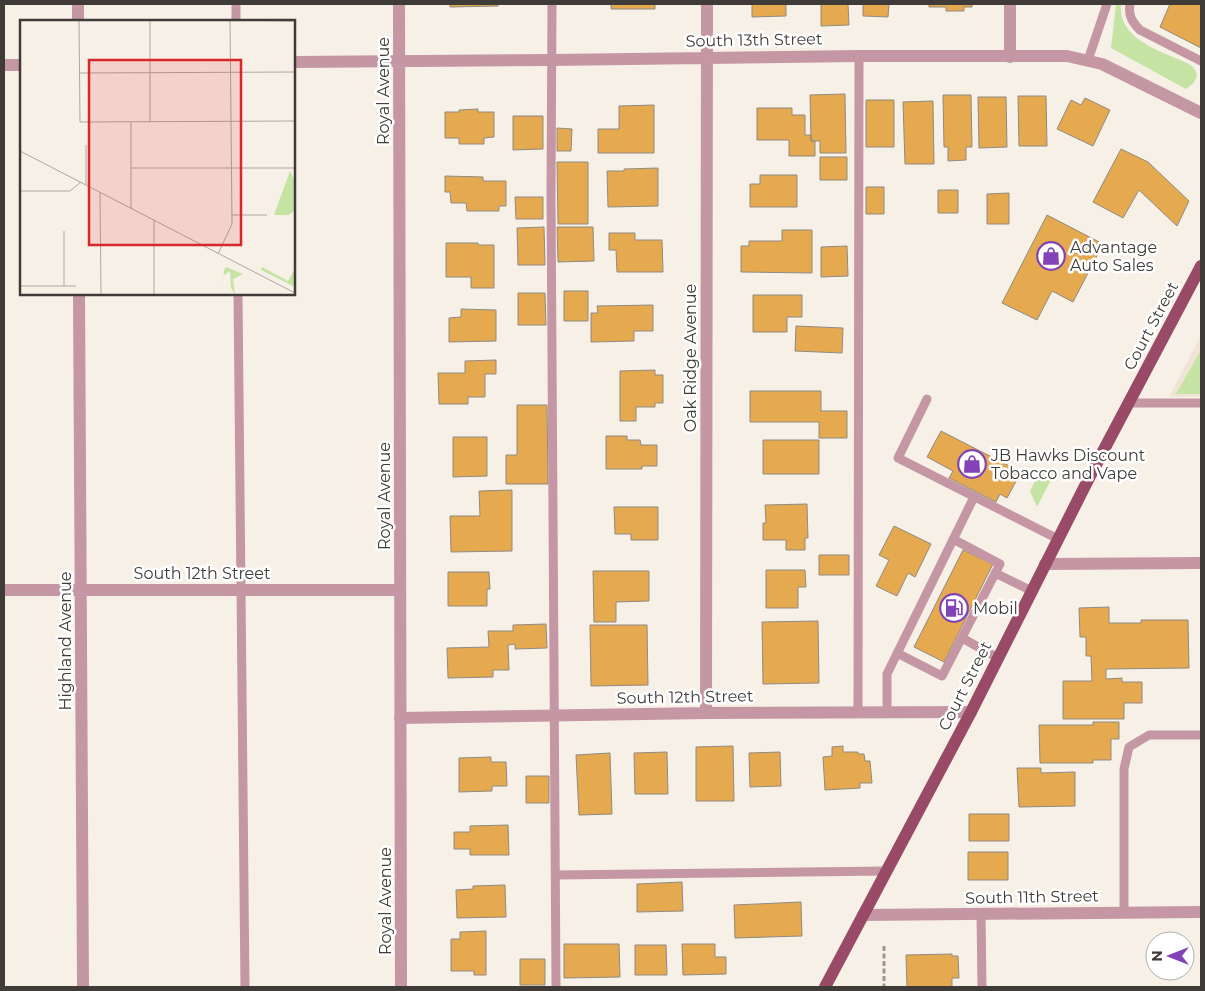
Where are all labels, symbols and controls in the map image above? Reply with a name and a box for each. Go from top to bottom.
inset map [20,20,295,295]
street label: South 13th Street [685,29,823,51]
street label: Royal Avenue [374,37,393,145]
place label: Advantage Auto Sales [1070,238,1157,275]
shop icon: Advantage Auto Sales [1036,241,1066,271]
street label: Court Street [1120,278,1183,373]
street label: Oak Ridge Avenue [681,284,700,432]
street label: Royal Avenue [375,442,394,550]
place label: JB Hawks Discount Tobacco and Vape [990,446,1146,483]
shop icon: JB Hawks Discount Tobacco and Vape [957,449,987,479]
street label: South 12th Street [134,564,271,583]
street label: Highland Avenue [56,571,75,711]
fuel station icon: Mobil [939,593,969,623]
place label: Mobil [973,599,1018,618]
street label: Court Street [934,638,996,734]
street label: South 12th Street [616,686,754,708]
street label: Royal Avenue [376,847,395,955]
street label: South 11th Street [965,886,1099,908]
north arrow [1145,931,1195,981]
text: N [1148,950,1166,962]

